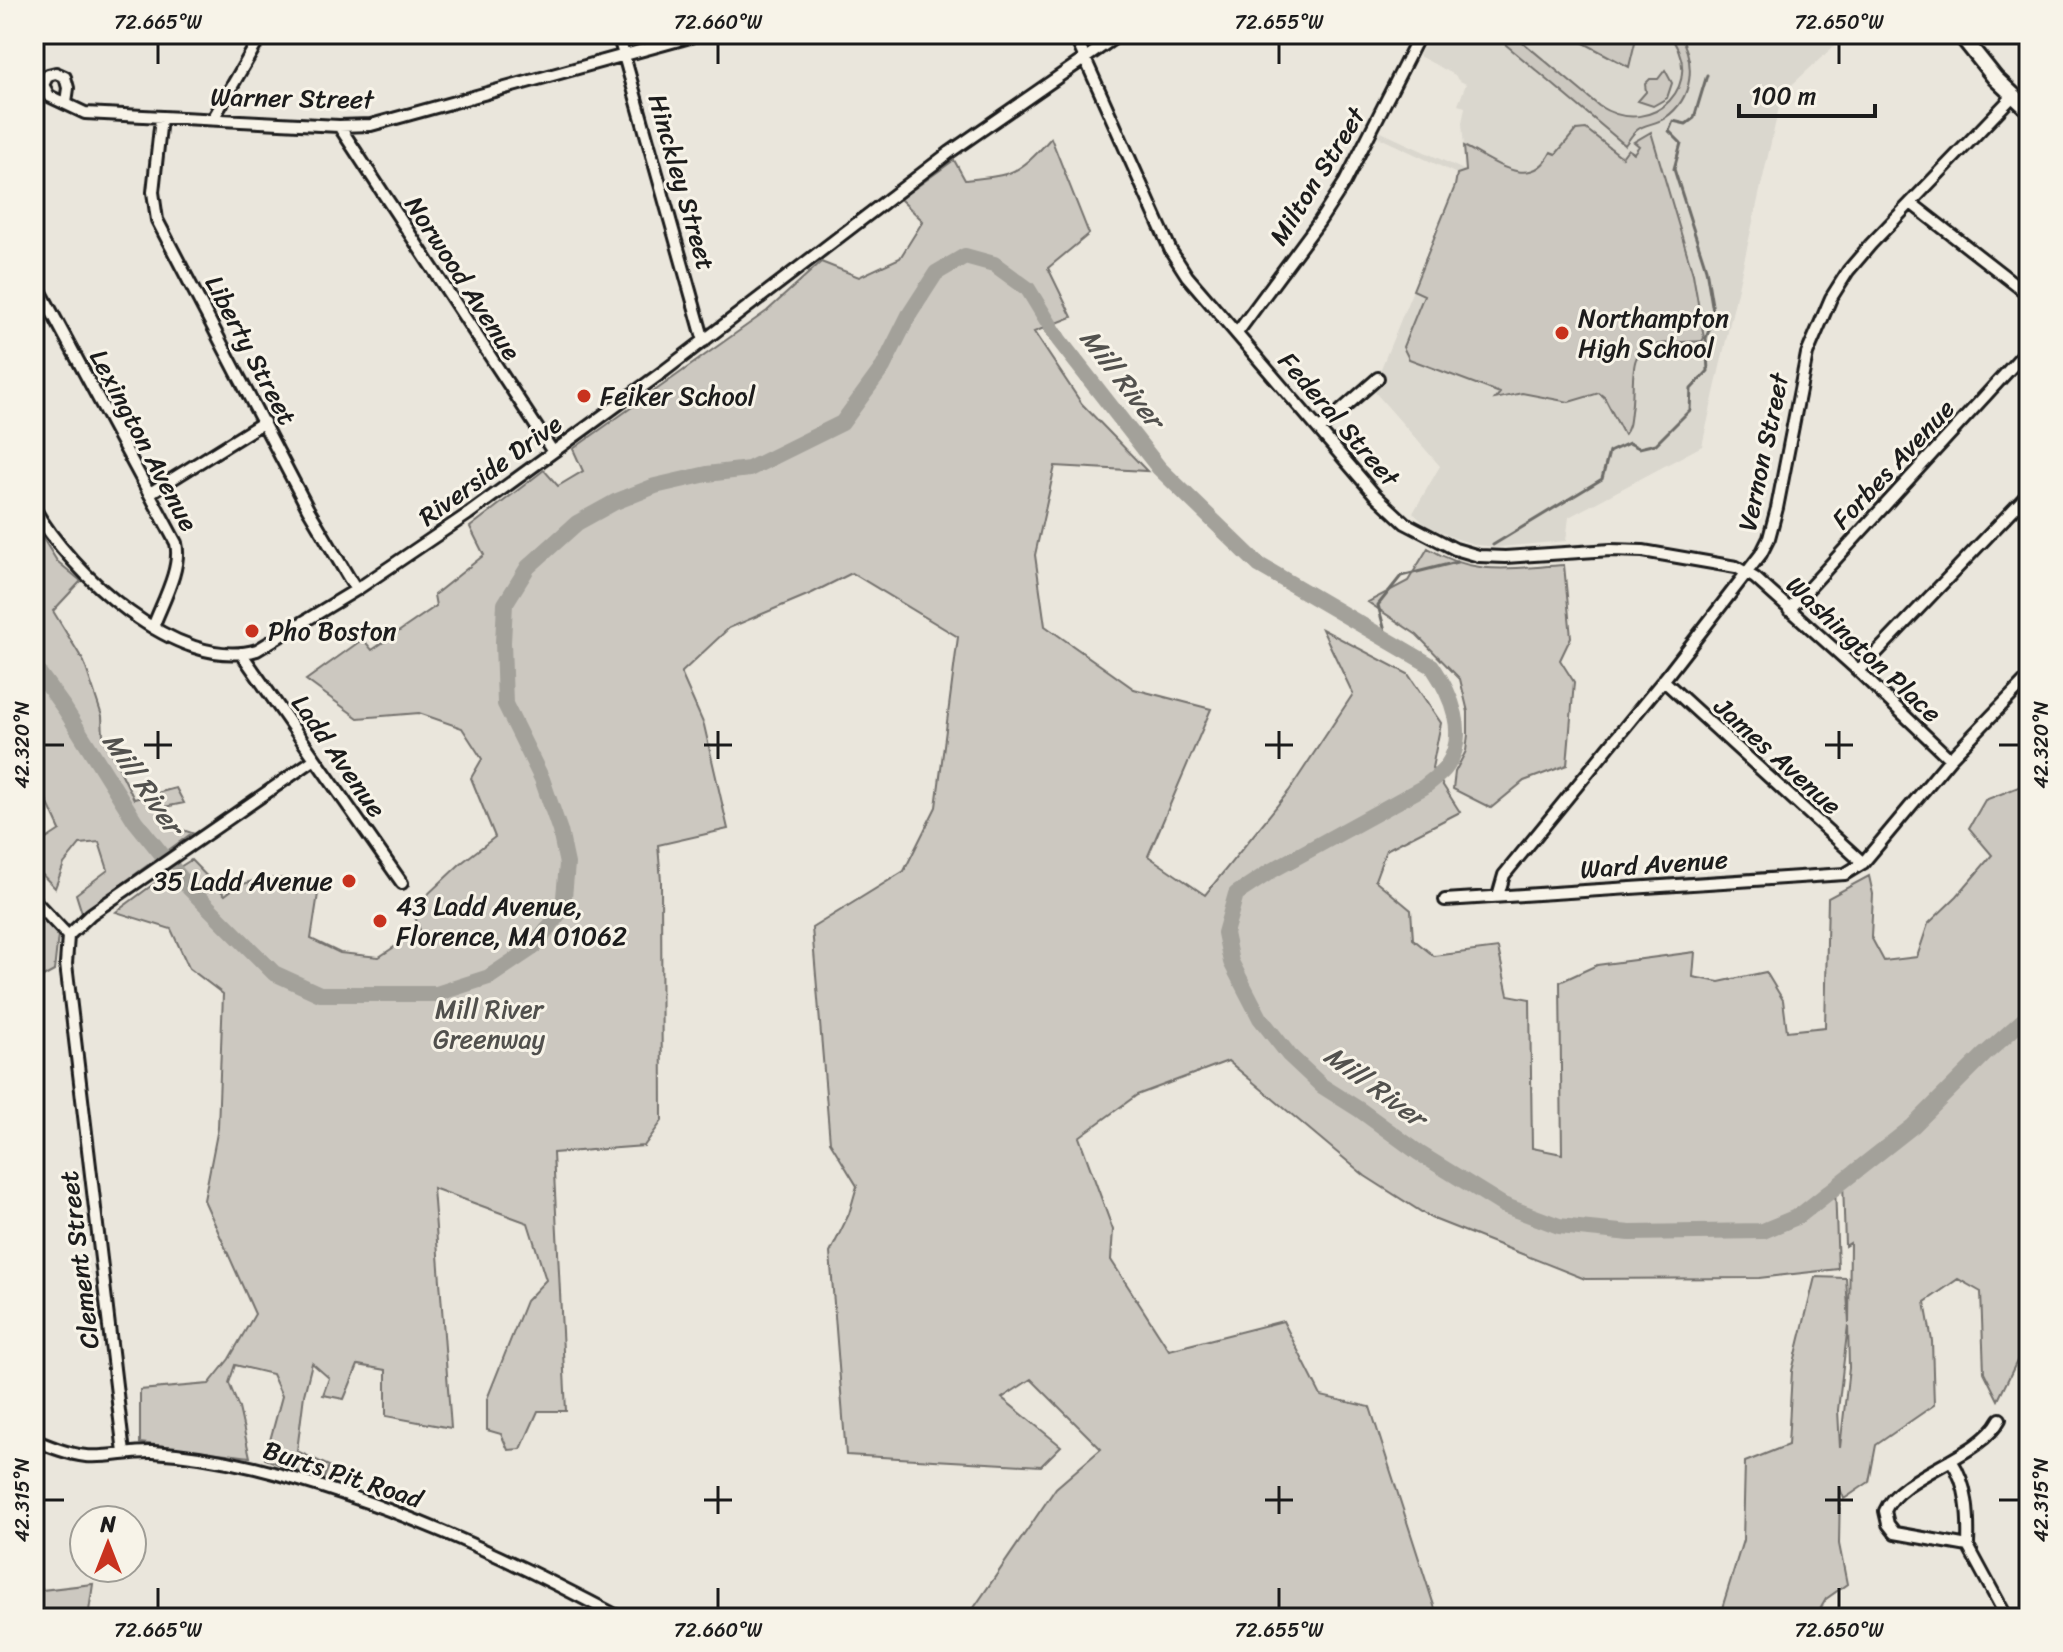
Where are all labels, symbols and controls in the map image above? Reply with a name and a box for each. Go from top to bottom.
text: 72.665°W [114,5,203,40]
text: 72.660°W [674,5,763,40]
text: 72.655°W [1235,5,1324,40]
text: 72.650°W [1794,5,1884,40]
scale bar [1739,68,1875,118]
street label: Warner Street [210,74,376,122]
text: 100 m [1751,75,1816,117]
street label: Hinckley Street [635,88,729,276]
street label: Milton Street [1256,96,1379,254]
street label: Norwood Avenue [392,186,534,370]
street label: Liberty Street [192,267,310,433]
place label: Northampton High School [1578,295,1729,371]
water label: Mill River [1067,317,1181,443]
marker: Northampton High School [1553,324,1571,342]
street label: Lexington Avenue [77,340,212,540]
street label: Federal Street [1267,340,1412,499]
street label: Vernon Street [1724,367,1802,535]
place label: Feiker School [600,373,756,419]
marker: Feiker School [575,387,593,405]
street label: Forbes Avenue [1820,388,1966,540]
street label: Riverside Drive [408,402,572,538]
street label: Washington Place [1775,564,1953,734]
place label: Pho Boston [268,608,397,654]
marker: Pho Boston [243,622,261,640]
street label: Ladd Avenue [279,684,399,828]
street label: James Avenue [1702,685,1853,827]
text: 42.320°N [5,701,40,789]
text: 42.320°N [2024,701,2059,789]
water label: Mill River [90,721,200,849]
street label: Ward Avenue [1579,836,1729,892]
place label: 35 Ladd Avenue [153,858,333,904]
marker: 35 Ladd Avenue [340,872,358,890]
place label: 43 Ladd Avenue, Florence, MA 01062 [396,883,627,959]
marker: 43 Ladd Avenue, Florence, MA 01062 [371,912,389,930]
park label: Mill River Greenway [433,986,546,1062]
water label: Mill River [1313,1032,1441,1143]
street label: Clement Street [45,1168,113,1352]
street label: Burts Pit Road [257,1427,431,1522]
text: 42.315°N [5,1458,40,1542]
text: 42.315°N [2024,1458,2059,1542]
north arrow [68,1504,148,1584]
text: N [99,1505,116,1544]
text: 72.665°W [114,1613,203,1648]
text: 72.660°W [674,1613,763,1648]
text: 72.655°W [1235,1613,1324,1648]
text: 72.650°W [1794,1613,1884,1648]

